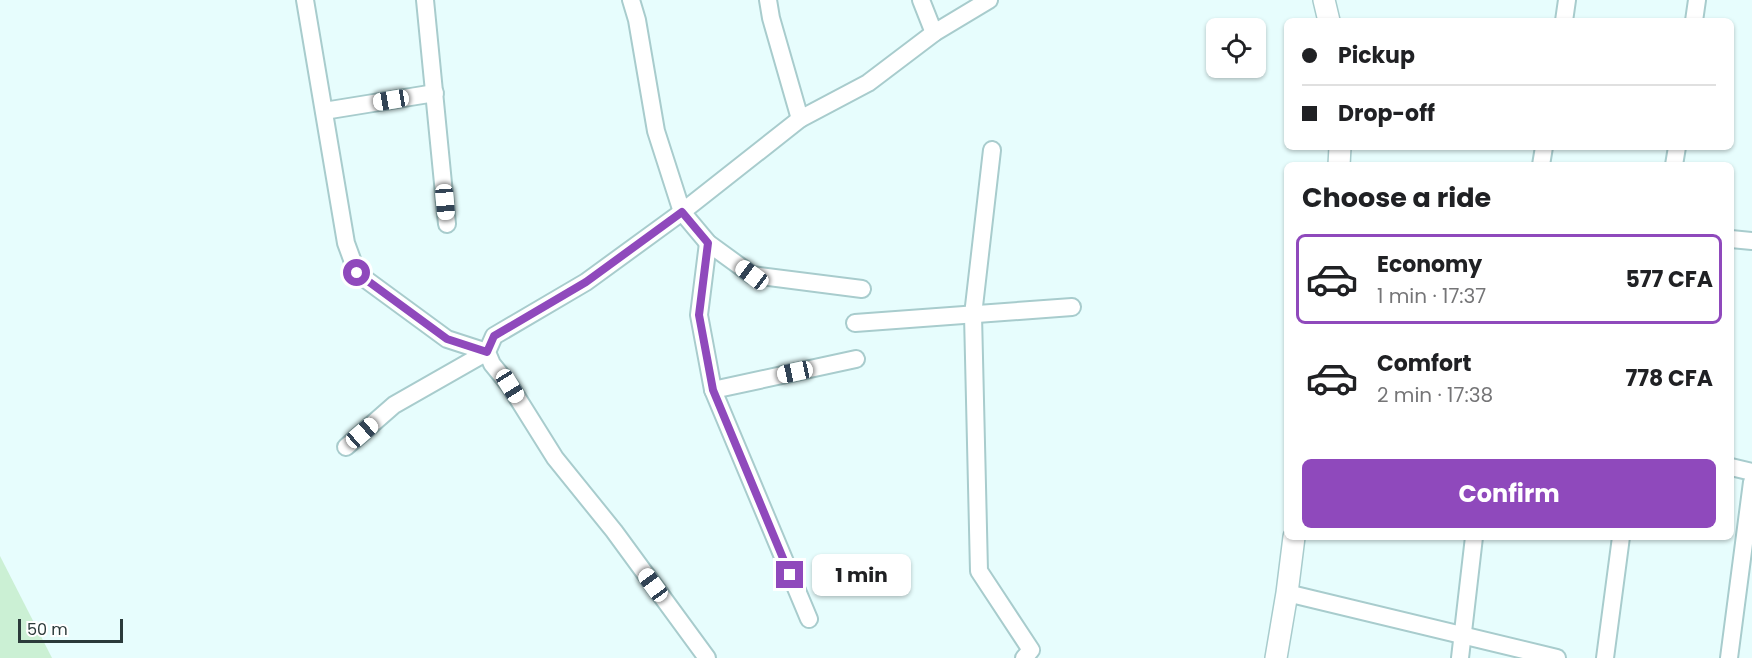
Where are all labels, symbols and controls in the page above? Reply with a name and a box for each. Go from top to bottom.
map controls [1206,18,1266,78]
button: locate [1206,18,1266,78]
text: Pickup [1338,40,1415,71]
car [372,88,410,112]
text: Drop-off [1338,98,1435,129]
text: Choose a ride [1302,179,1491,216]
car [434,183,456,221]
text: Economy [1377,249,1482,280]
icon: car [1305,252,1359,306]
car [732,257,772,293]
route start [343,259,370,286]
text: 577 CFA [1625,264,1713,295]
text: 1 min · 17:37 [1377,282,1486,310]
text: Comfort [1377,348,1471,379]
icon: car [1305,351,1359,405]
car [776,359,814,385]
text: 778 CFA [1626,363,1713,394]
car [493,366,527,406]
text: 2 min · 17:38 [1377,381,1493,409]
car [343,414,381,452]
button: Confirm [1302,459,1716,528]
callout: 1 min [811,554,910,596]
route end [776,561,803,588]
text: 1 min [835,561,888,589]
car [635,565,671,605]
scale bar [18,616,123,644]
text: 50 m [27,618,68,641]

